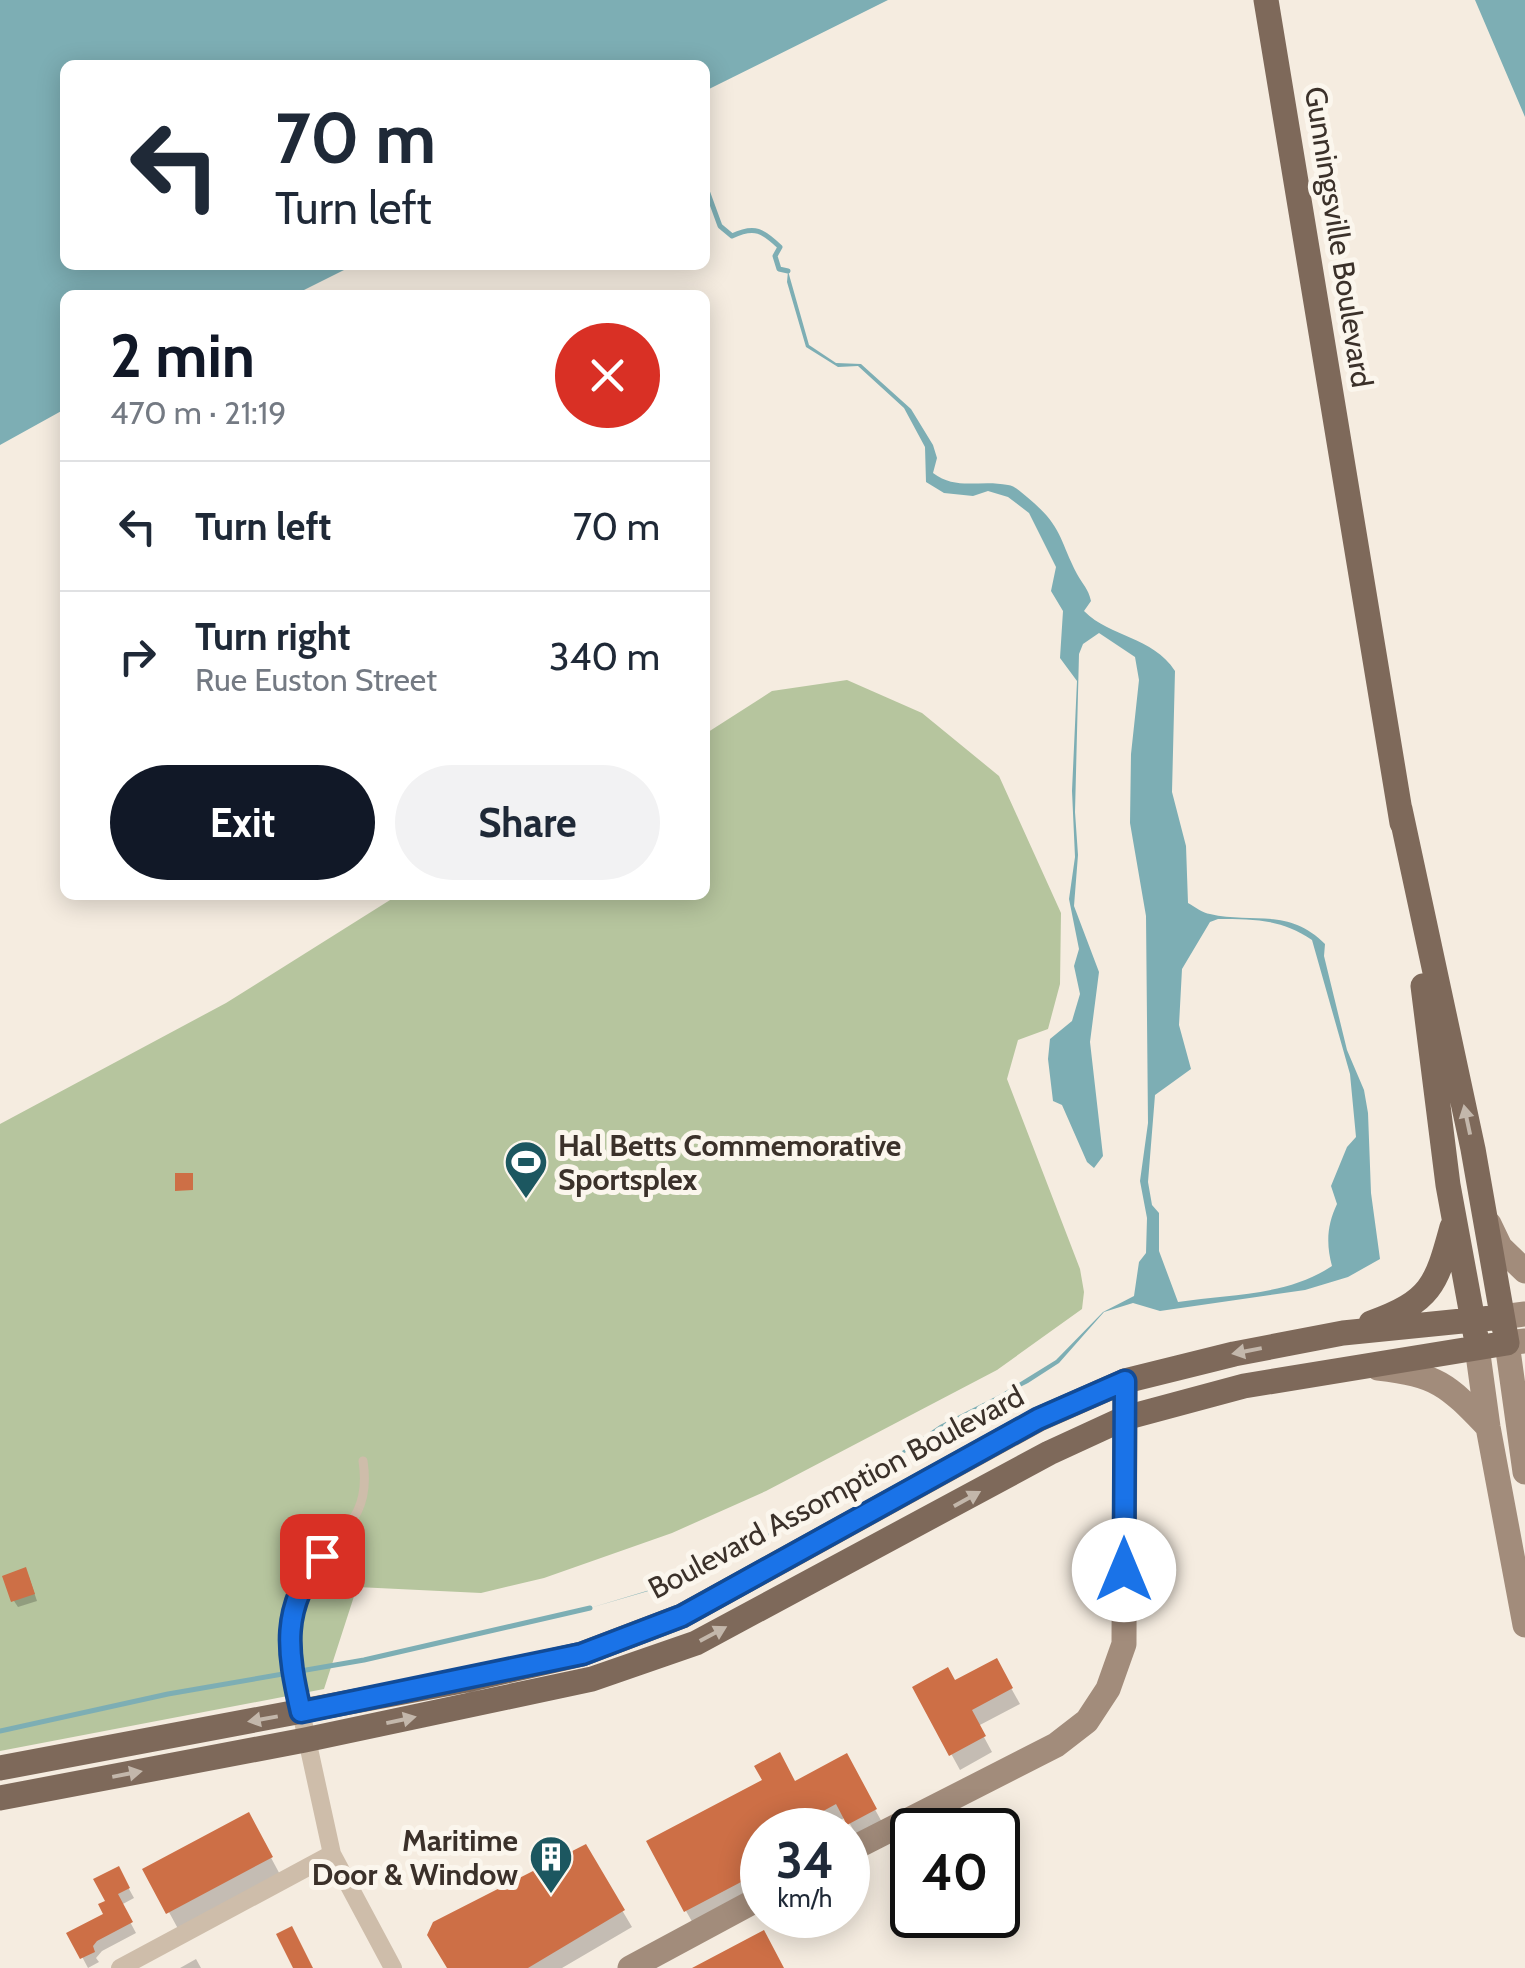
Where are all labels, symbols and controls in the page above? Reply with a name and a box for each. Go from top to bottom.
street label: Gunningsville Boulevard [1297,84,1381,390]
text: 70 m [275,95,436,181]
icon: left [110,100,240,230]
text: Turn left [275,181,432,235]
text: 2 min [110,319,255,392]
button: close [555,323,660,428]
text: 470 m · 21:19 [110,393,286,432]
icon: left [110,499,165,554]
text: Turn left [195,503,331,550]
text: 70 m [573,503,660,550]
text: Turn right [195,613,351,660]
icon: right [110,629,165,684]
text: 340 m [549,633,660,680]
text: Rue Euston Street [195,660,437,699]
button: Exit [110,765,375,880]
button: Share [395,765,660,880]
one-way arrow [1458,1104,1474,1135]
place label: Hal Betts Commemorative Sportsplex [558,1127,901,1198]
sports icon: Hal Betts Commemorative Sportsplex [503,1139,549,1200]
one-way arrow [1231,1344,1262,1360]
street label: Boulevard Assomption Boulevard [642,1377,1030,1607]
one-way arrow [953,1490,981,1508]
pin [280,1514,365,1599]
position arrow [1072,1518,1176,1622]
icon: arrive [295,1529,350,1584]
one-way arrow [699,1626,728,1643]
one-way arrow [247,1712,278,1727]
one-way arrow [386,1712,417,1728]
one-way arrow [112,1765,143,1781]
speed limit sign: 40 [890,1808,1020,1938]
place label: Maritime Door & Window [312,1822,518,1893]
text: 34 [776,1830,834,1891]
building icon: Maritime Door & Window [528,1834,574,1895]
text: km/h [778,1883,832,1913]

